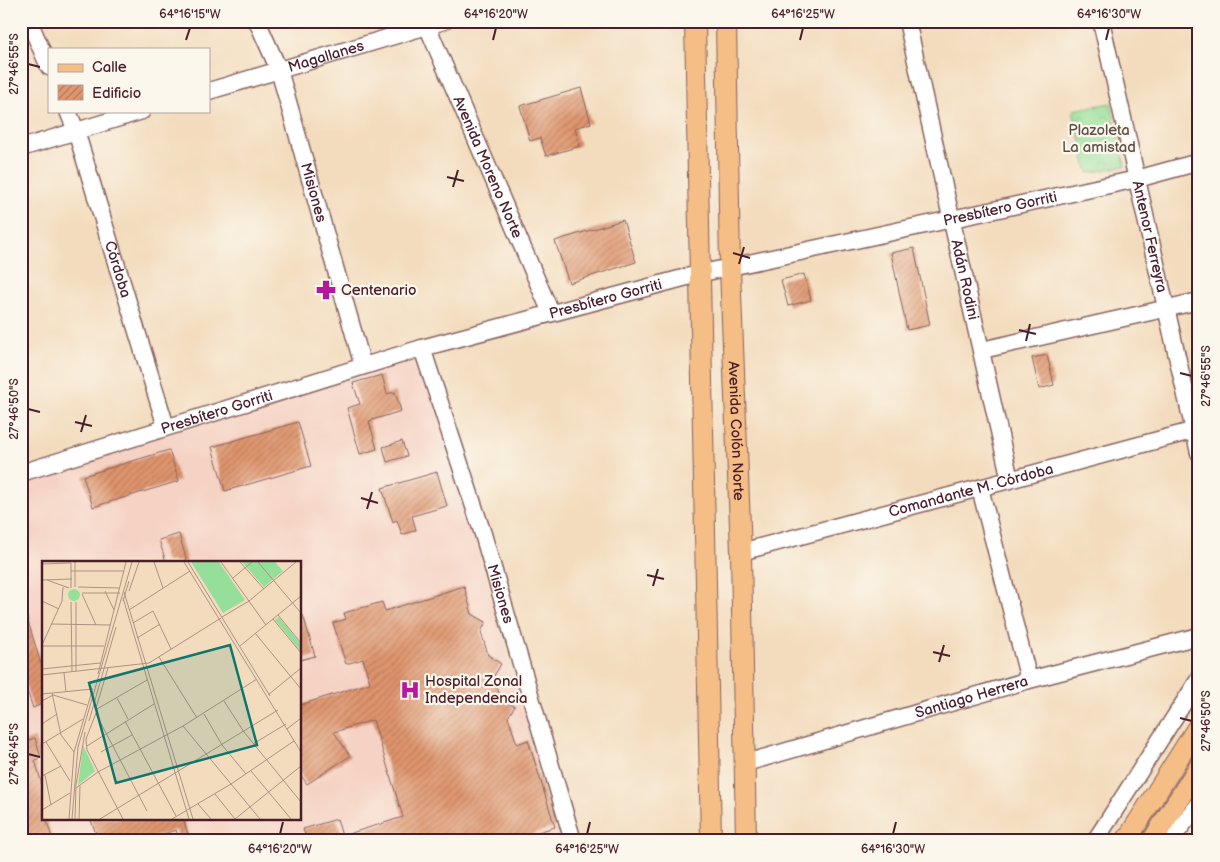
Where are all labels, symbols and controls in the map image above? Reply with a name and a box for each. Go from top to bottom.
text: 64°16'15"W [159,7,221,22]
text: 64°16'20"W [464,7,528,22]
text: 64°16'25"W [771,7,835,22]
text: 64°16'30"W [1077,7,1141,22]
text: 27°46'55"S [7,33,22,95]
street label: Magallanes [286,36,367,77]
legend [48,48,210,112]
text: Calle [92,58,127,77]
text: Edificio [92,84,141,103]
street label: Avenida Moreno Norte [449,93,527,241]
park label: Plazoleta La amistad [1062,121,1136,157]
street label: Misiones [296,161,331,225]
street label: Antenor Ferreyra [1127,179,1171,294]
street label: Presbítero Gorriti [942,188,1059,231]
street label: Adán Rodini [946,238,983,322]
street label: Córdoba [100,239,135,300]
street label: Presbítero Gorriti [547,275,664,323]
pharmacy icon: Centenario [315,279,337,301]
place label: Centenario [341,281,416,300]
text: 27°46'55"S [1199,345,1214,407]
street label: Avenida Colón Norte [724,361,748,501]
text: 27°46'50"S [7,378,22,440]
street label: Presbítero Gorriti [159,386,275,439]
street label: Comandante M. Córdoba [887,460,1055,522]
inset map [42,561,301,820]
street label: Misiones [482,562,518,626]
place label: Hospital Zonal Independencia [425,672,528,708]
street label: Santiago Herrera [913,672,1030,723]
hospital icon: Hospital Zonal Independencia [399,679,421,701]
text: 27°46'50"S [1199,690,1214,752]
text: 27°46'45"S [7,723,22,785]
text: 64°16'20"W [248,842,312,857]
text: 64°16'25"W [555,842,619,857]
text: 64°16'30"W [861,842,925,857]

